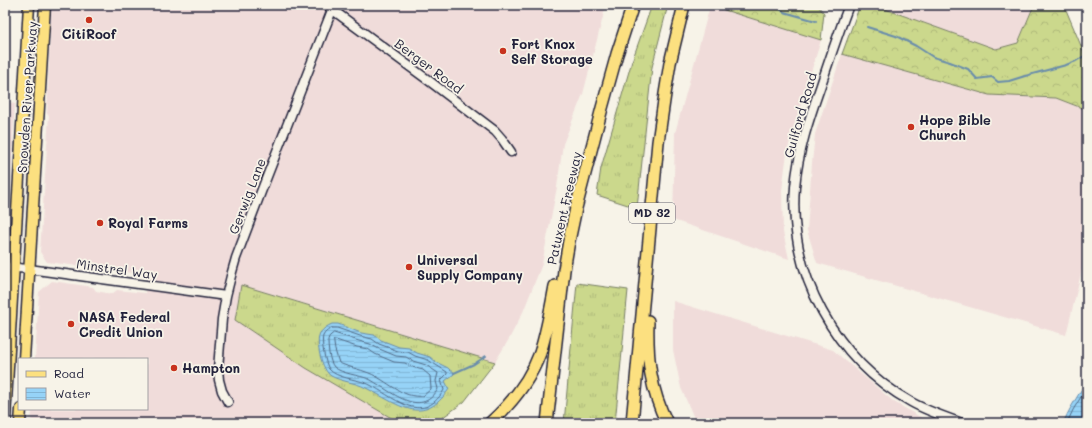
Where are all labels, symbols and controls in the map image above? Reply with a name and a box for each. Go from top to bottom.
marker: CitiRoof [84,15,94,25]
street label: Snowden River Parkway [13,20,40,174]
place label: CitiRoof [62,25,117,42]
street label: Berger Road [392,34,467,97]
place label: Fort Knox Self Storage [511,35,593,67]
marker: Fort Knox Self Storage [498,46,508,56]
street label: Guilford Road [779,70,820,160]
place label: Hope Bible Church [919,111,991,143]
marker: Hope Bible Church [906,122,916,132]
street label: Patuxent Freeway [542,150,585,266]
street label: Gerwig Lane [224,155,269,236]
road number: MD 32 [629,203,675,223]
place label: Royal Farms [108,214,188,232]
marker: Royal Farms [95,218,105,228]
place label: Universal Supply Company [417,251,523,284]
street label: Minstrel Way [75,254,159,283]
marker: Universal Supply Company [404,262,414,272]
place label: NASA Federal Credit Union [79,308,170,340]
marker: NASA Federal Credit Union [66,319,76,329]
legend [18,358,148,410]
place label: Hampton [182,359,240,376]
marker: Hampton [169,363,179,373]
text: Road [54,365,84,381]
text: Water [54,385,91,401]

